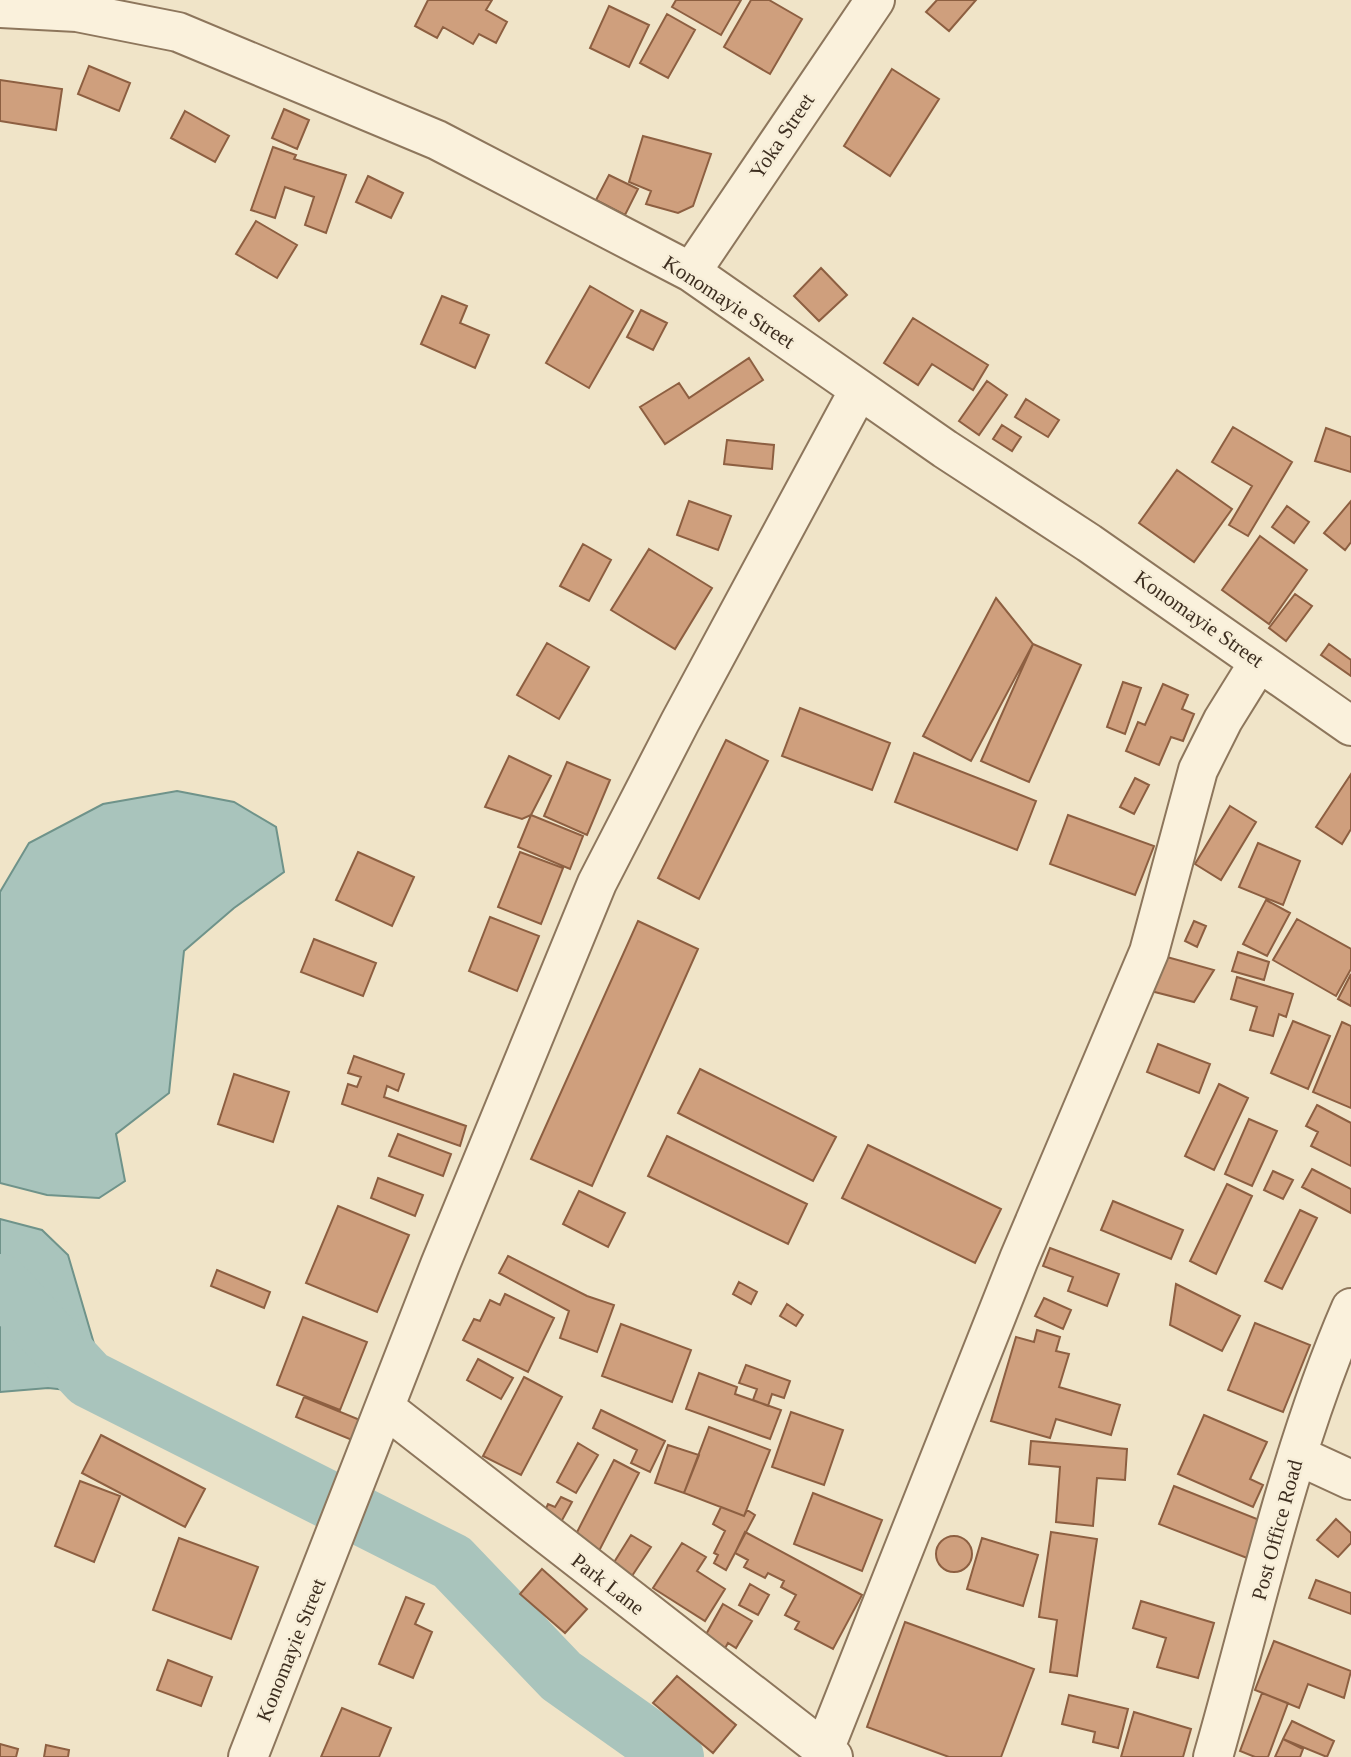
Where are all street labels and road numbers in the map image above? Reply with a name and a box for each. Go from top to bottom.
street label: Yoka Street [745,89,819,183]
street label: Konomayie Street [659,250,799,354]
street label: Konomayie Street [1130,566,1268,673]
street label: Post Office Road [1247,1457,1307,1603]
street label: Park Lane [567,1548,649,1620]
street label: Konomayie Street [251,1575,331,1725]

